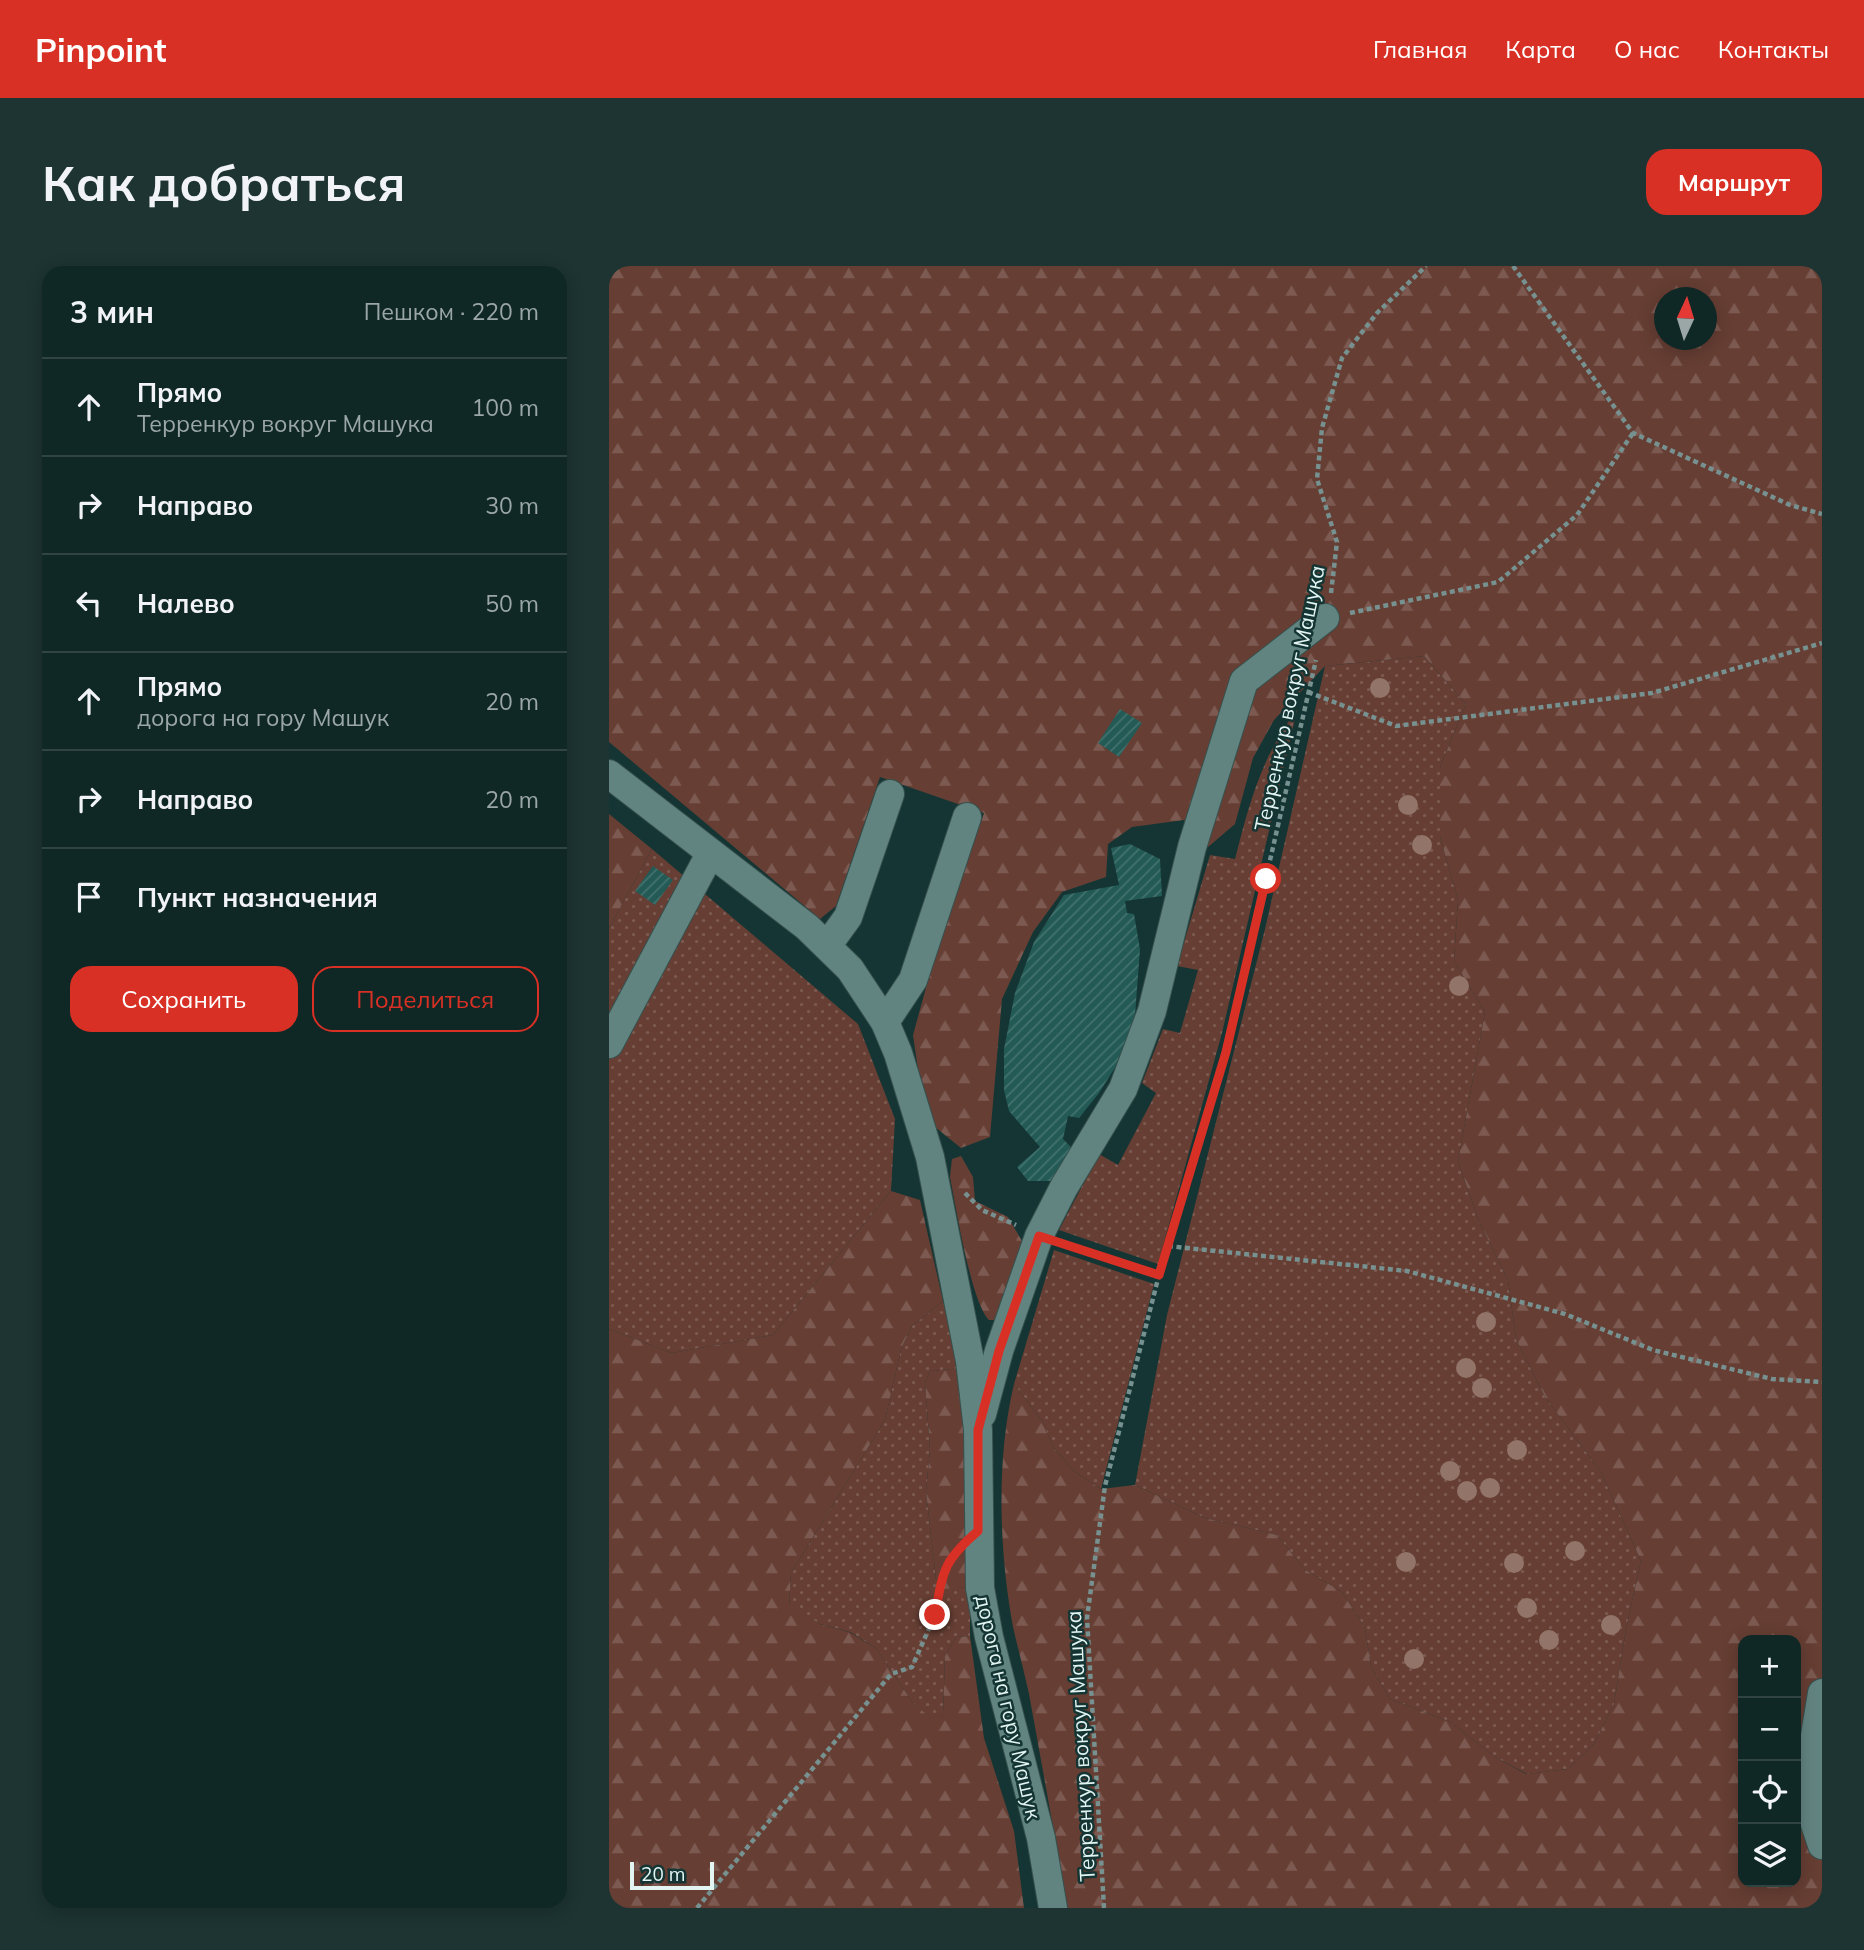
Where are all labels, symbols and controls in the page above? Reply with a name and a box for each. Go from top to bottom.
text: Pinpoint [35,29,167,70]
text: Главная [1373,34,1467,64]
text: Карта [1505,34,1576,64]
text: О нас [1614,34,1680,64]
text: Контакты [1718,34,1829,64]
button: Маршрут [1646,149,1822,215]
text: Как добраться [42,152,405,213]
north arrow [1654,287,1717,350]
text: 3 мин [70,293,154,331]
text: Пешком · 220 m [364,297,539,326]
text: Прямо [137,376,222,409]
icon: ahead [70,388,108,426]
text: 100 m [471,393,539,422]
text: Терренкур вокруг Машука [137,409,434,438]
icon: right [70,486,108,524]
text: Направо [137,489,253,522]
text: 30 m [485,491,539,520]
street label: Терренкур вокруг Машука [1248,563,1330,833]
icon: left [70,584,108,622]
text: Налево [137,587,235,620]
text: 50 m [485,589,539,618]
text: Прямо [137,670,222,703]
icon: ahead [70,682,108,720]
text: 20 m [485,687,539,716]
text: дорога на гору Машук [137,703,389,732]
icon: right [70,780,108,818]
text: Направо [137,783,253,816]
text: 20 m [485,785,539,814]
route start [1250,863,1281,894]
icon: arrive [70,878,108,916]
text: Пункт назначения [137,881,378,914]
button: Сохранить [70,966,298,1032]
button: Поделиться [312,966,539,1032]
street label: дорога на гору Машук [970,1592,1048,1823]
route end [919,1599,950,1630]
street label: Терренкур вокруг Машука [1060,1610,1100,1882]
map controls [1738,1635,1801,1887]
button: + [1738,1635,1801,1698]
button: − [1738,1698,1801,1761]
button: locate [1738,1761,1801,1824]
button: layers [1738,1824,1801,1887]
scale bar [630,1859,714,1891]
text: 20 m [641,1862,685,1886]

